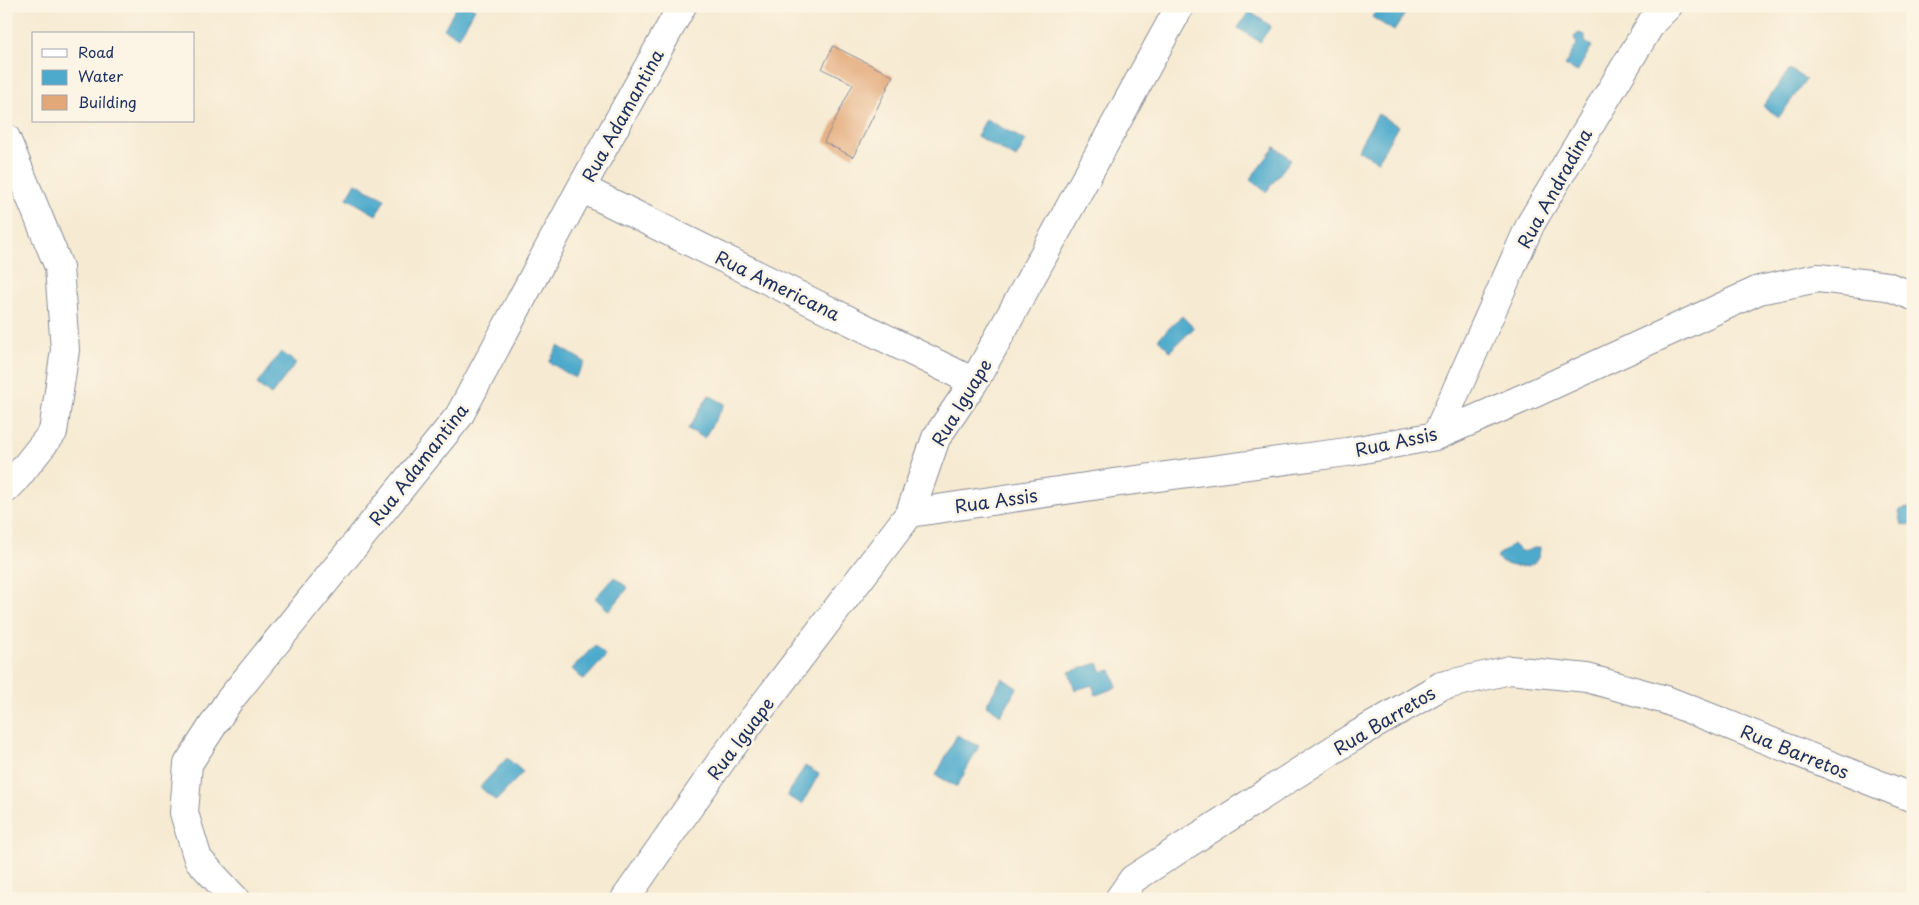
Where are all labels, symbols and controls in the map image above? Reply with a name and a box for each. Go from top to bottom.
legend [32,32,195,122]
text: Road [78,40,114,63]
street label: Rua Adamantina [574,43,670,186]
text: Water [78,64,123,87]
text: Building [78,90,137,113]
street label: Rua Andradina [1510,123,1598,253]
street label: Rua Americana [711,243,845,327]
street label: Rua Iguape [924,353,998,451]
street label: Rua Adamantina [362,397,475,531]
street label: Rua Assis [1352,419,1440,463]
street label: Rua Assis [953,481,1039,519]
street label: Rua Barretos [1328,679,1440,761]
street label: Rua Iguape [700,691,780,785]
street label: Rua Barretos [1737,717,1853,785]

